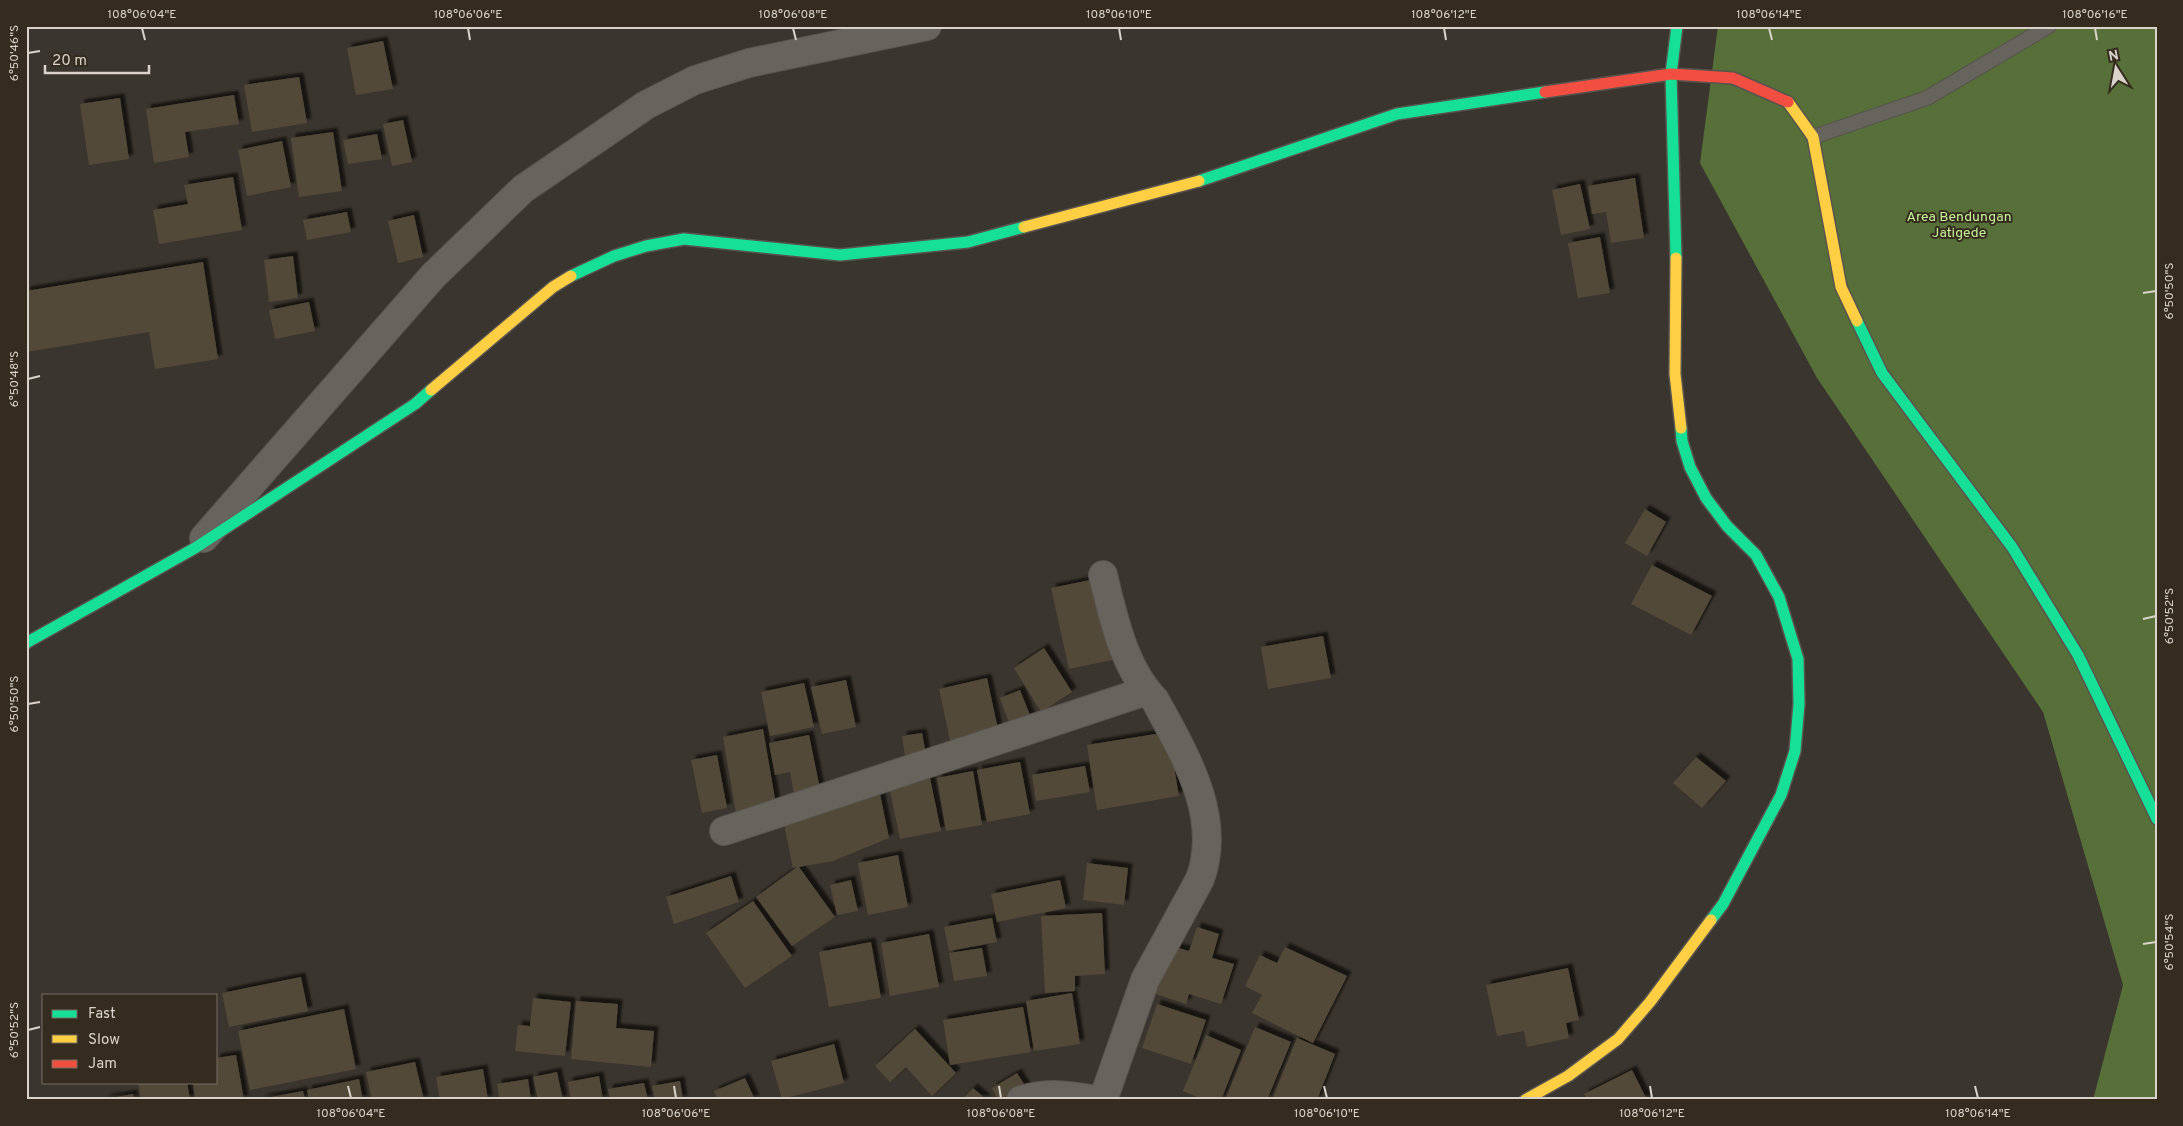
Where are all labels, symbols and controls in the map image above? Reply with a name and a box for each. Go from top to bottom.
text: 108°06'04"E [107,7,177,23]
text: 108°06'06"E [434,7,502,23]
text: 108°06'08"E [759,7,827,23]
text: 108°06'10"E [1086,7,1152,23]
text: 108°06'12"E [1411,7,1477,23]
text: 108°06'14"E [1736,7,1802,23]
text: 108°06'16"E [2062,7,2128,23]
text: 6°50'46"S [7,25,23,81]
scale bar [45,42,149,74]
north arrow [2090,42,2140,92]
text: N [2107,47,2120,66]
text: 20 m [52,52,87,71]
park label: Area Bendungan Jatigede [1906,209,2012,242]
text: 6°50'50"S [2162,263,2178,319]
text: 6°50'48"S [7,351,23,407]
text: 6°50'52"S [2162,588,2178,644]
text: 6°50'50"S [7,676,23,732]
text: 6°50'54"S [2162,914,2178,970]
legend [42,994,218,1084]
text: 6°50'52"S [7,1002,23,1058]
text: Fast [88,1005,116,1024]
text: Slow [88,1031,120,1050]
text: Jam [88,1055,117,1074]
text: 108°06'04"E [316,1106,386,1122]
text: 108°06'06"E [642,1106,710,1122]
text: 108°06'08"E [967,1106,1035,1122]
text: 108°06'10"E [1294,1106,1360,1122]
text: 108°06'12"E [1619,1106,1685,1122]
text: 108°06'14"E [1945,1106,2011,1122]

